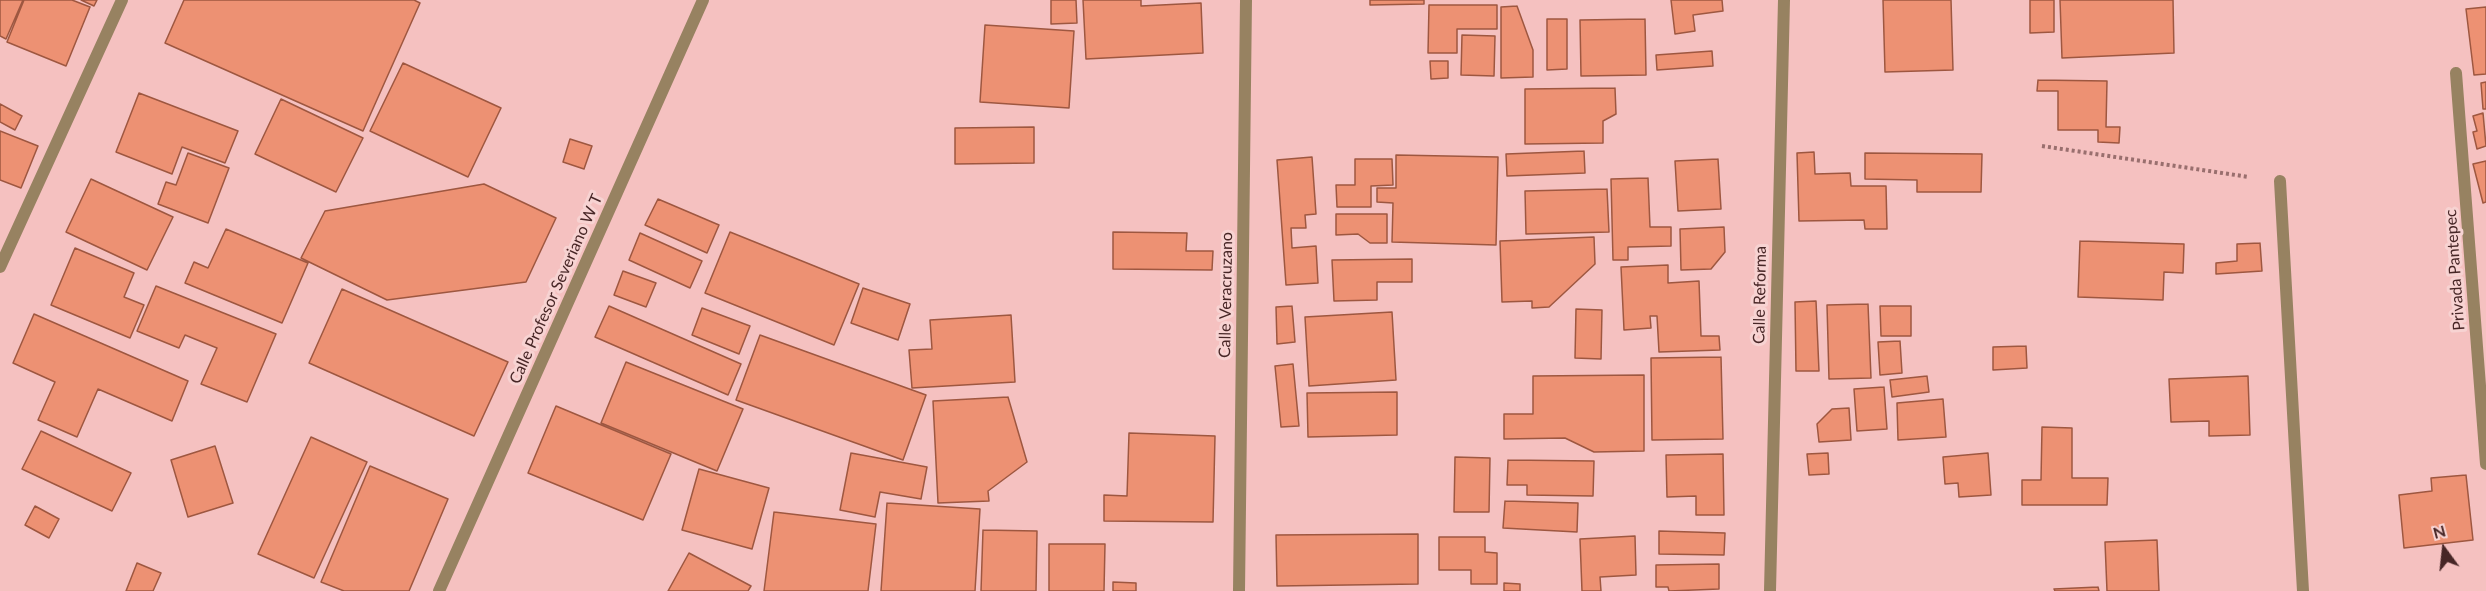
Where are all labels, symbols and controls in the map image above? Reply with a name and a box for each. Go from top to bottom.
street label: Calle Profesor Severiano W T [505,191,607,387]
street label: Privada Pantepec [2441,209,2469,331]
street label: Calle Veracruzano [1215,232,1237,358]
street label: Calle Reforma [1750,246,1770,344]
north arrow [2414,519,2474,579]
text: N [2431,520,2448,542]

